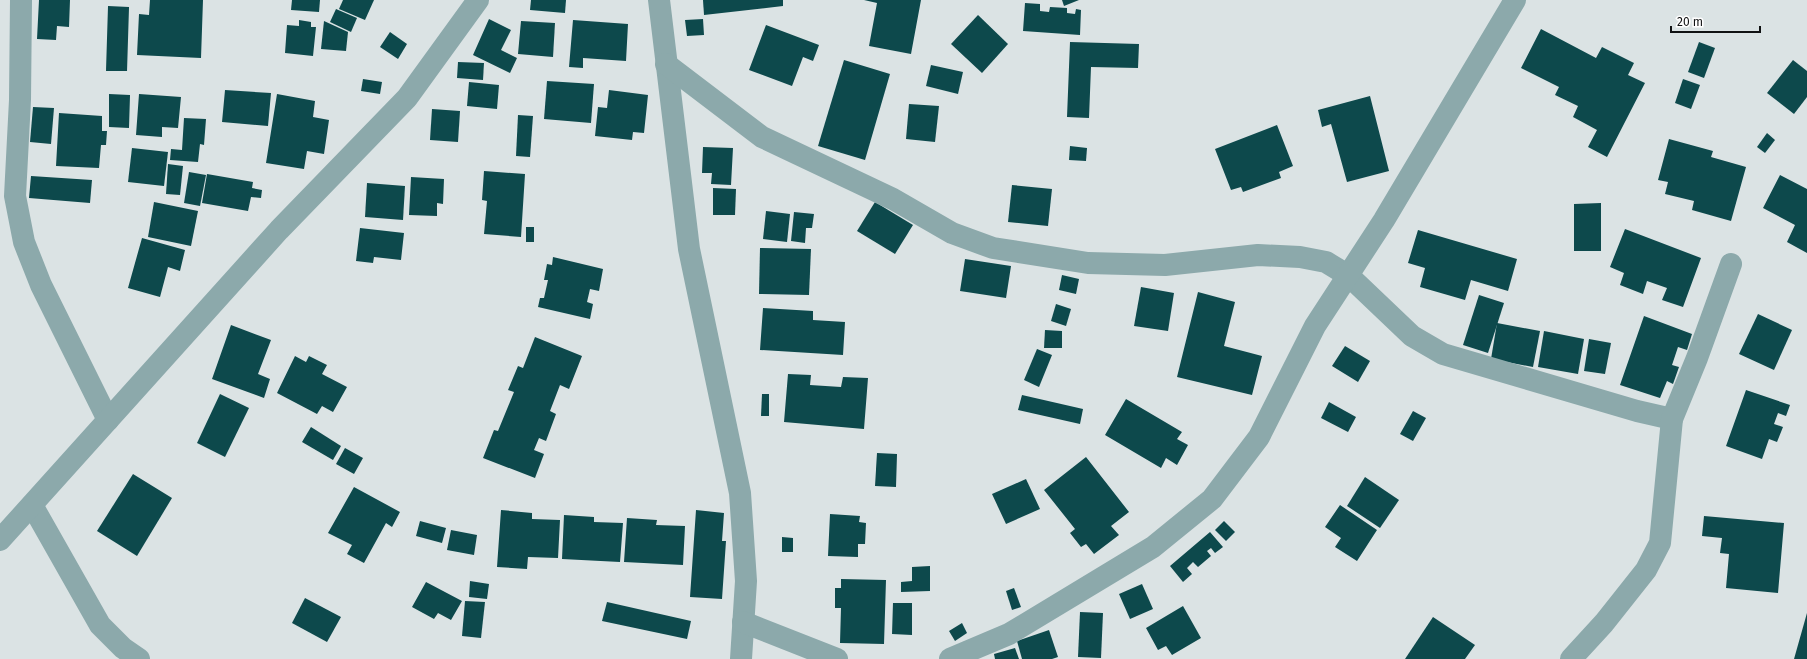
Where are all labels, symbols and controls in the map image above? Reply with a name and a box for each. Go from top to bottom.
scale bar [1671,8,1760,34]
text: 20 m [1677,15,1703,29]

